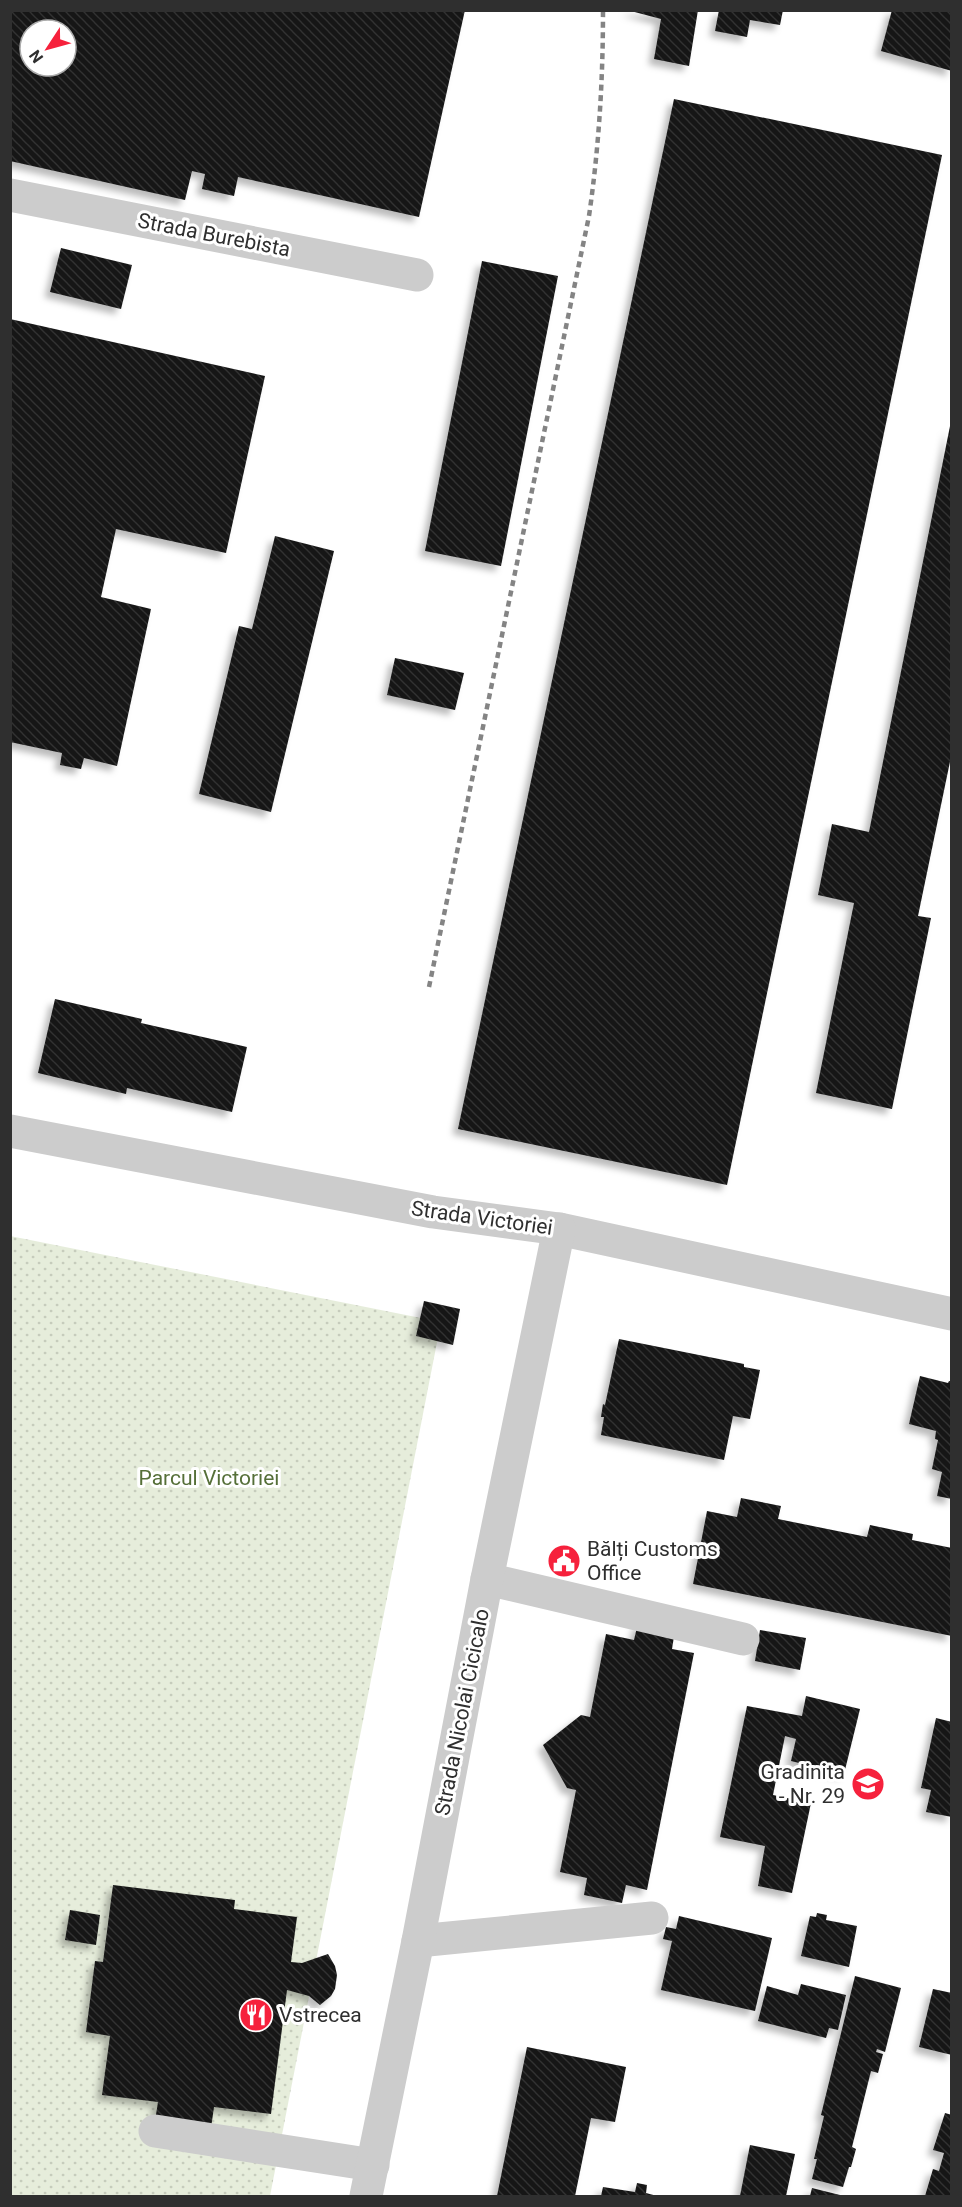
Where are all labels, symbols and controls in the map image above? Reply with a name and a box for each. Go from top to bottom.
north arrow [18,18,78,78]
text: N [25,46,47,67]
street label: Strada Burebista [136,208,292,262]
street label: Strada Victoriei [410,1196,554,1240]
park label: Parcul Victoriei [139,1466,279,1490]
place label: Bălți Customs Office [587,1537,718,1585]
public building icon: Bălți Customs Office [546,1543,582,1579]
street label: Strada Nicolai Cicicalo [430,1607,494,1817]
place label: Gradinita - Nr. 29 [761,1760,845,1808]
school or university icon: Gradinita - Nr. 29 [850,1766,886,1802]
restaurant icon: Vstrecea [238,1997,274,2033]
place label: Vstrecea [279,2003,362,2027]

